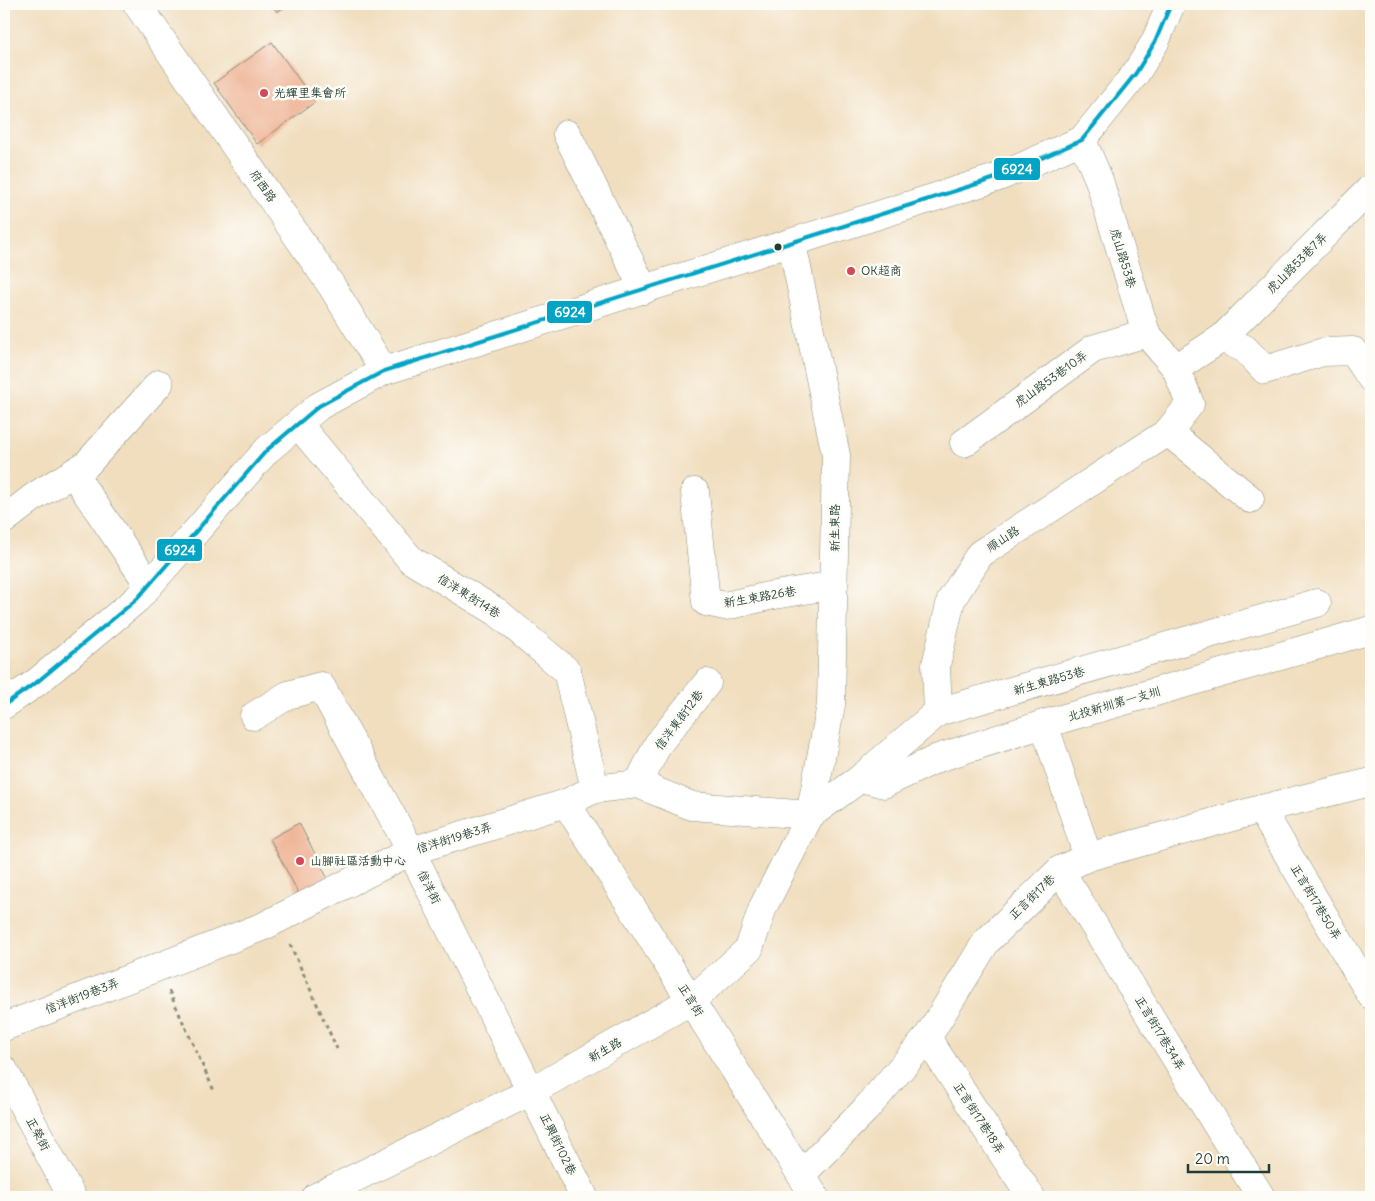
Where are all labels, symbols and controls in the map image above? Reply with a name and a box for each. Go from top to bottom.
place label: 光輝里集會所 [274,85,347,100]
marker: 光輝里集會所 [258,87,270,99]
line badge: 6924 [993,157,1041,181]
text: 6924 [1001,160,1033,178]
street label: 府西路 [247,167,280,205]
street label: 虎山路53巷 [1107,226,1140,290]
street label: 虎山路53巷7弄 [1263,229,1330,296]
unlabelled marker [773,242,783,252]
place label: OK超商 [861,263,902,278]
marker: OK超商 [845,265,857,277]
line badge: 6924 [546,300,593,324]
text: 6924 [554,303,586,321]
street label: 虎山路53巷10弄 [1011,347,1090,410]
street label: 新生東路 [827,504,842,552]
street label: 順山路 [984,522,1022,555]
line badge: 6924 [156,538,203,562]
text: 6924 [164,541,196,559]
street label: 信洋東街14巷 [435,570,504,621]
street label: 新生東路26巷 [722,583,797,610]
street label: 新生東路53巷 [1011,663,1086,698]
street label: 北投新圳第一支圳 [1066,683,1162,724]
street label: 信洋東街12巷 [651,687,706,753]
street label: 信洋街19巷3弄 [414,819,494,856]
place label: 山腳社區活動中心 [310,853,406,868]
marker: 山腳社區活動中心 [294,855,306,867]
street label: 正言街17巷50弄 [1288,861,1345,942]
street label: 信洋街 [415,867,444,906]
street label: 正言街17巷 [1005,871,1058,922]
street label: 信洋街19巷3弄 [42,974,121,1017]
street label: 正言街 [676,980,707,1019]
street label: 正言街17巷34弄 [1132,993,1189,1073]
street label: 新生路 [585,1034,624,1065]
street label: 正言街17巷18弄 [951,1079,1008,1156]
street label: 正興街102巷 [537,1110,580,1177]
street label: 正榮街 [23,1114,54,1153]
scale bar [1188,1141,1269,1173]
text: 20 m [1195,1149,1230,1168]

